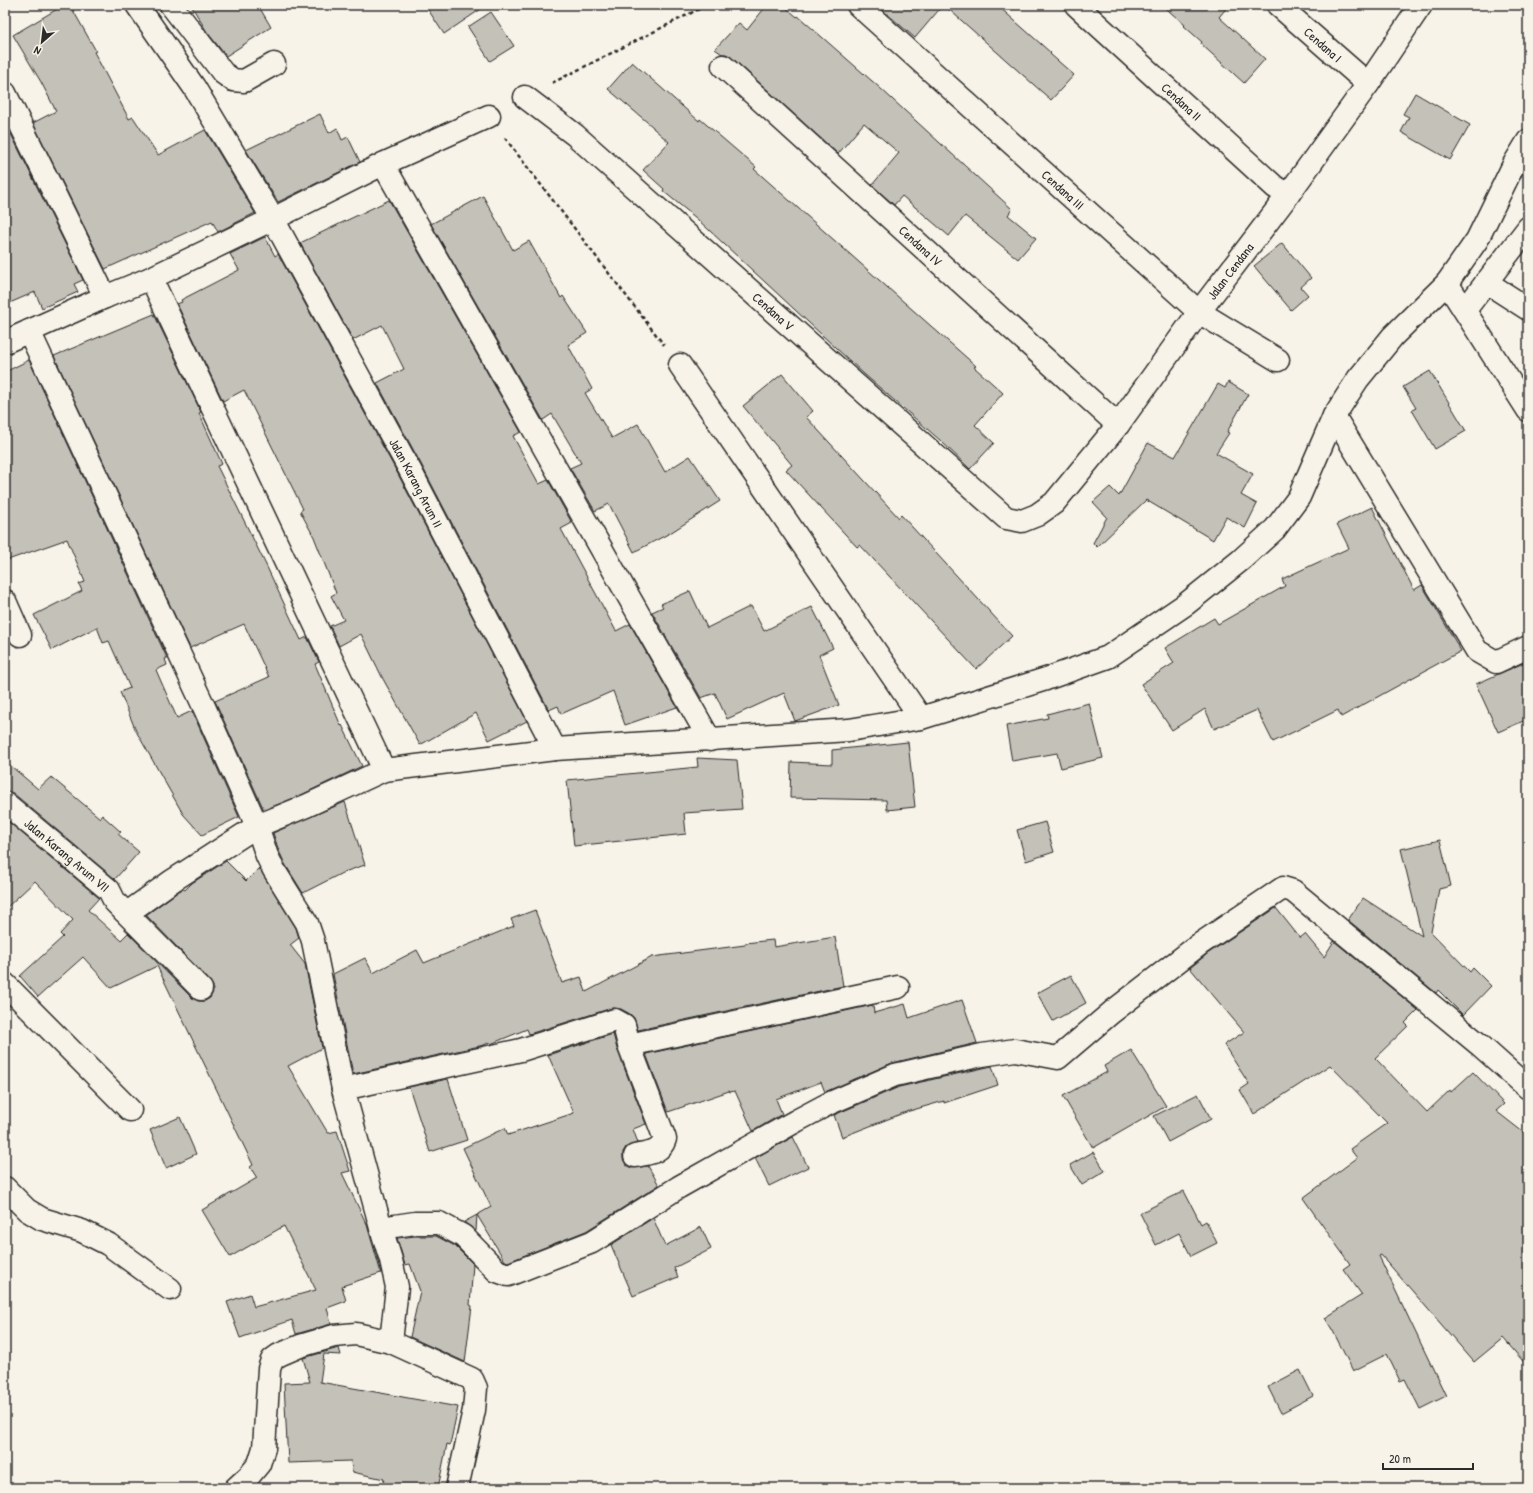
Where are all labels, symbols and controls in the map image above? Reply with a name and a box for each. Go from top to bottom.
north arrow [22,22,62,62]
street label: Cendana I [1300,23,1346,66]
text: N [31,43,43,58]
street label: Cendana II [1158,78,1205,125]
street label: Cendana III [1038,166,1088,214]
street label: Cendana IV [895,221,947,270]
street label: Jalan Cendana [1203,239,1258,303]
street label: Cendana V [749,288,798,335]
street label: Jalan Karang Arum II [385,435,447,531]
street label: Jalan Karang Arum VII [21,814,114,896]
scale bar [1383,1445,1473,1471]
text: 20 m [1389,1450,1411,1467]

